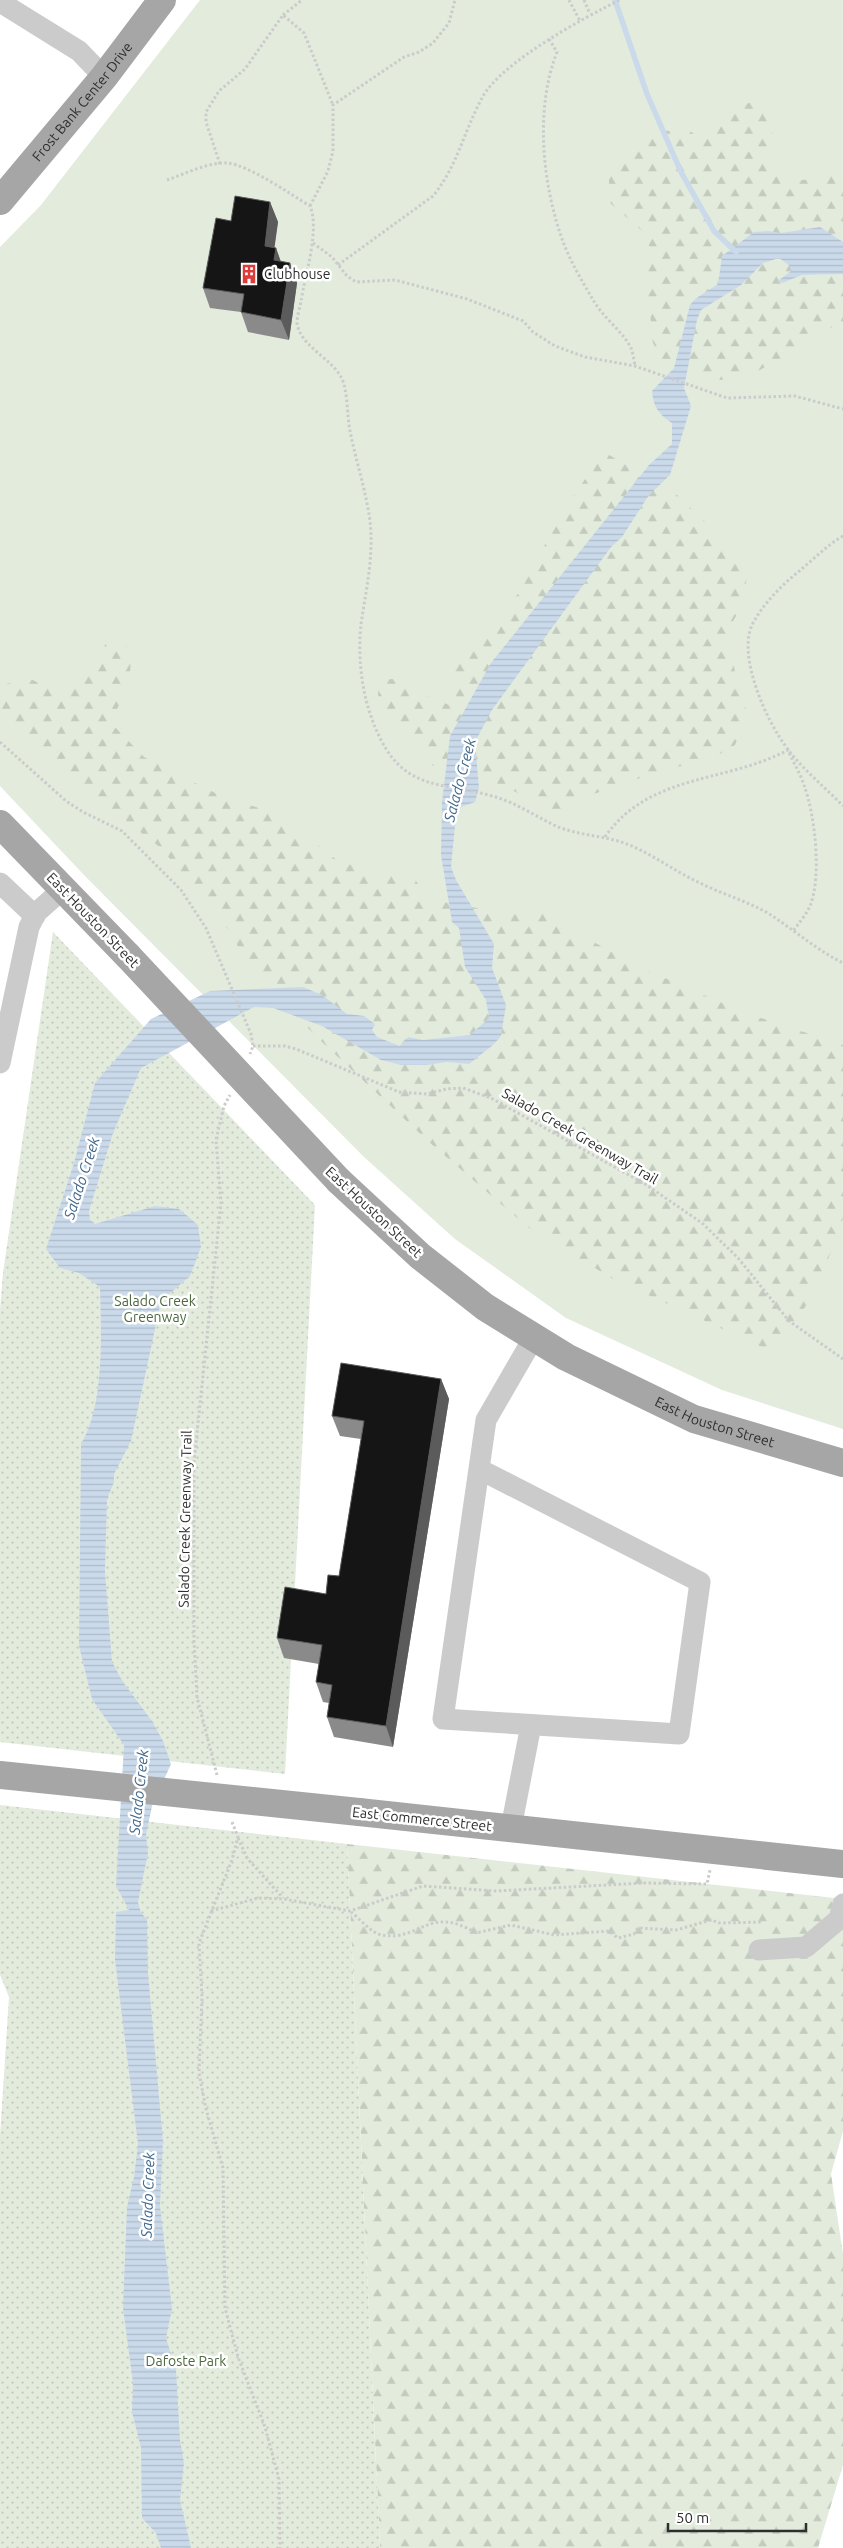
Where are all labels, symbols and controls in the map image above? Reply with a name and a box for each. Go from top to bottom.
street label: Frost Bank Center Drive [29,39,135,164]
building icon: Clubhouse [238,263,260,285]
place label: Clubhouse [264,266,330,282]
water label: Salado Creek [440,736,479,824]
street label: East Houston Street [44,869,143,971]
street label: Salado Creek Greenway Trail [499,1085,661,1187]
water label: Salado Creek [60,1134,103,1222]
street label: East Houston Street [323,1163,426,1261]
park label: Salado Creek Greenway [114,1293,196,1325]
street label: East Houston Street [652,1393,777,1450]
street label: Salado Creek Greenway Trail [175,1430,195,1608]
water label: Salado Creek [125,1748,151,1836]
street label: East Commerce Street [351,1804,493,1834]
water label: Salado Creek [137,2152,157,2239]
park label: Dafoste Park [146,2353,226,2369]
scale bar [668,2500,806,2532]
text: 50 m [676,2509,709,2526]

